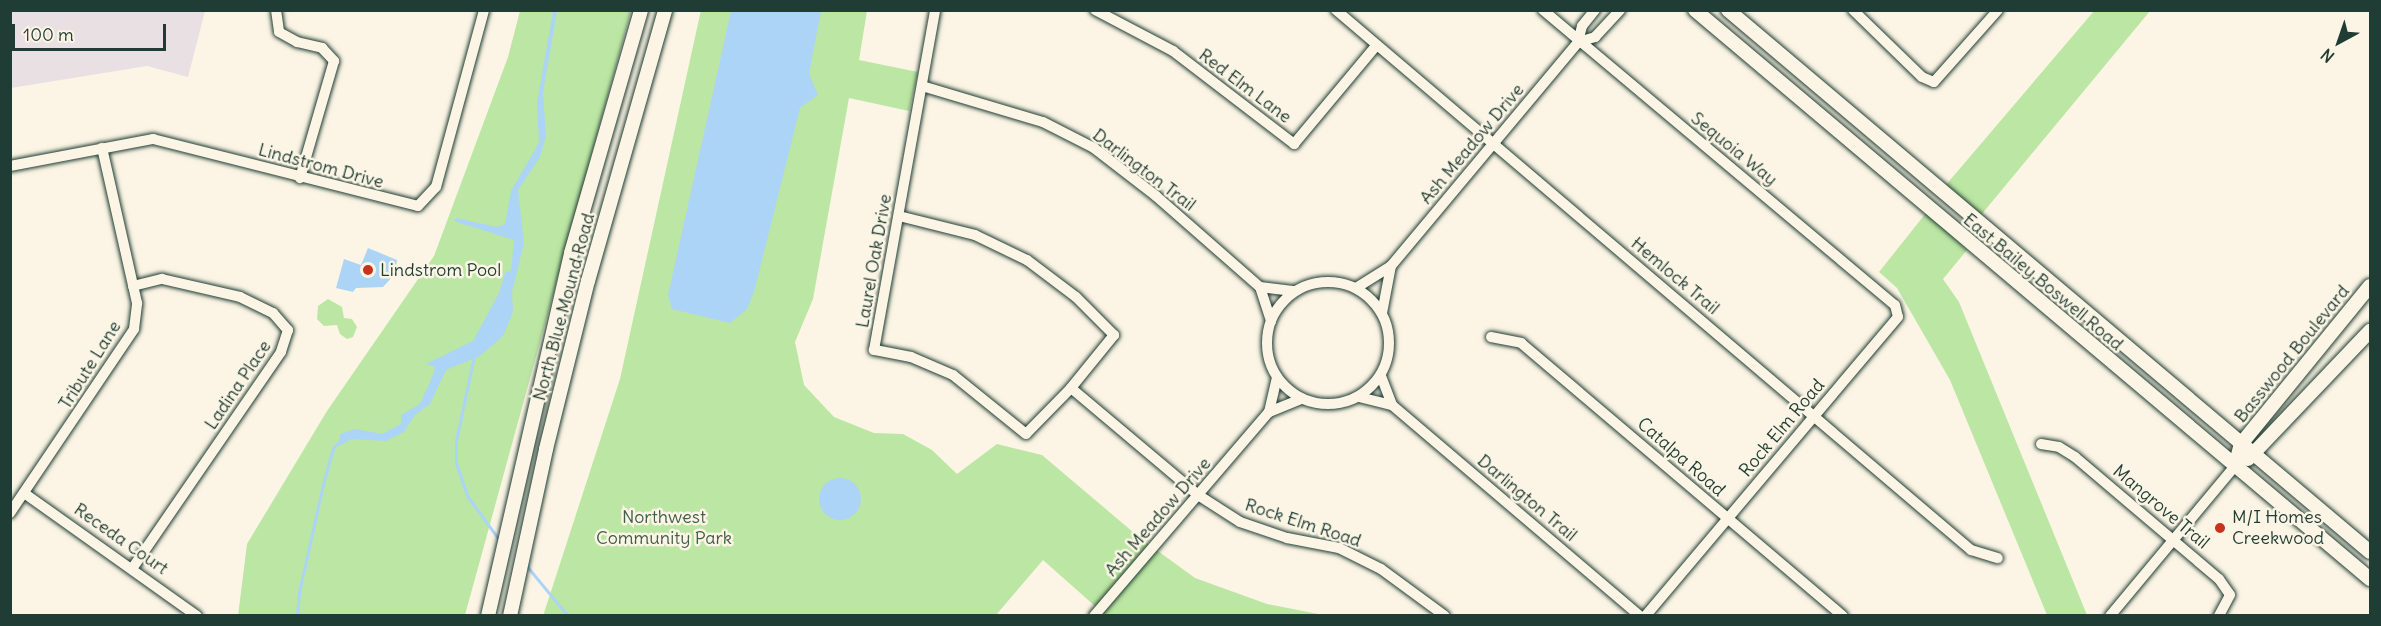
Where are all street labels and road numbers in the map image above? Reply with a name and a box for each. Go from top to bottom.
street label: Red Elm Lane [1194,44,1296,128]
street label: Ash Meadow Drive [1415,79,1529,209]
street label: Sequoia Way [1686,108,1782,190]
street label: Darlington Trail [1088,124,1200,216]
street label: Lindstrom Drive [256,139,386,193]
street label: Laurel Oak Drive [852,192,896,330]
street label: East Bailey Boswell Road [1959,209,2127,355]
street label: North Blue Mound Road [529,211,599,403]
street label: Hemlock Trail [1626,233,1724,319]
street label: Basswood Boulevard [2230,281,2354,427]
street label: Tribute Lane [54,317,126,413]
street label: Ladina Place [200,336,276,434]
street label: Rock Elm Road [1735,375,1829,481]
street label: Catalpa Road [1633,413,1729,501]
street label: Darlington Trail [1473,450,1581,546]
street label: Ash Meadow Drive [1100,453,1216,581]
street label: Mangrove Trail [2109,461,2213,553]
street label: Rock Elm Road [1242,494,1364,552]
street label: Receda Court [70,499,172,579]

